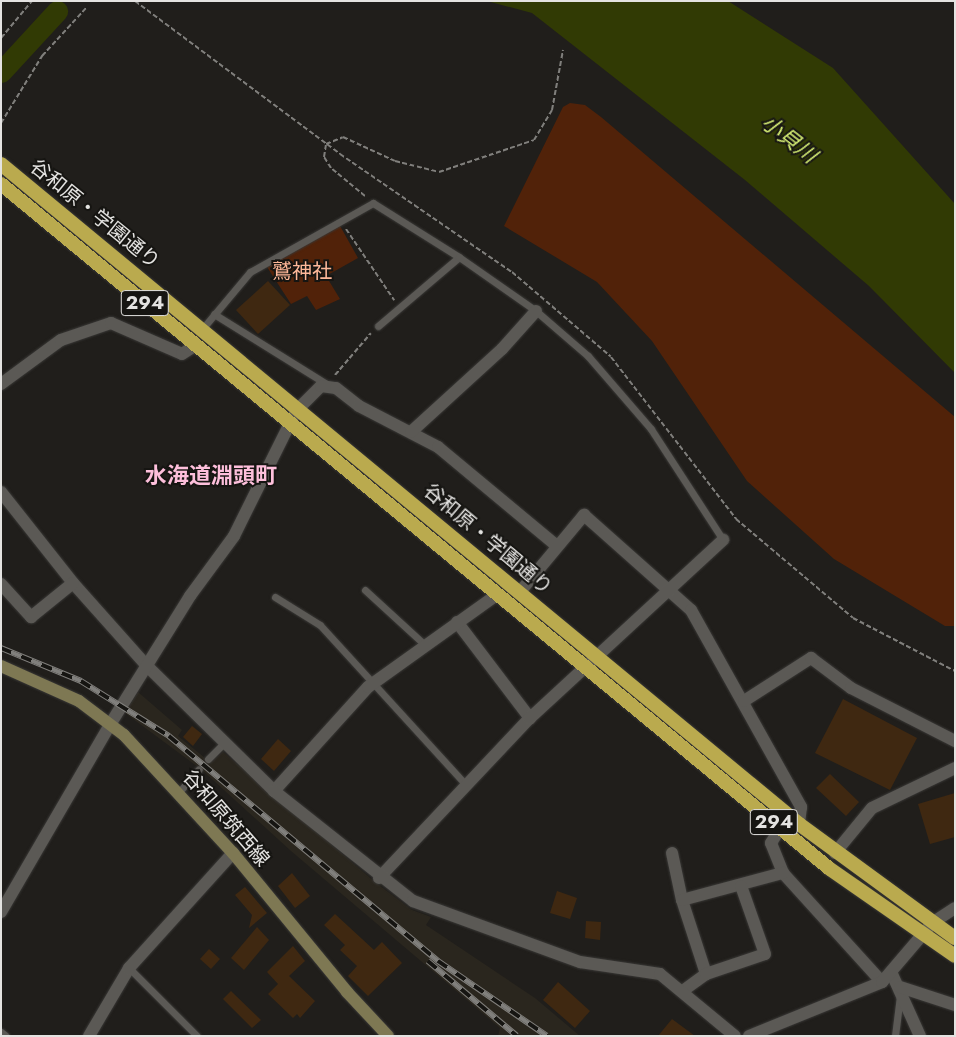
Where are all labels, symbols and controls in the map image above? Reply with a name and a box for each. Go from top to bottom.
water label: 小貝川 [756,110,822,168]
street label: 谷和原・学園通り [25,154,165,274]
park label: 鷲神社 [272,259,332,283]
road number: 294 [120,286,170,320]
district label: 水海道淵頭町 [145,463,277,489]
street label: 谷和原・学園通り [419,478,557,600]
street label: 谷和原筑西線 [178,765,274,871]
road number: 294 [749,806,799,839]

